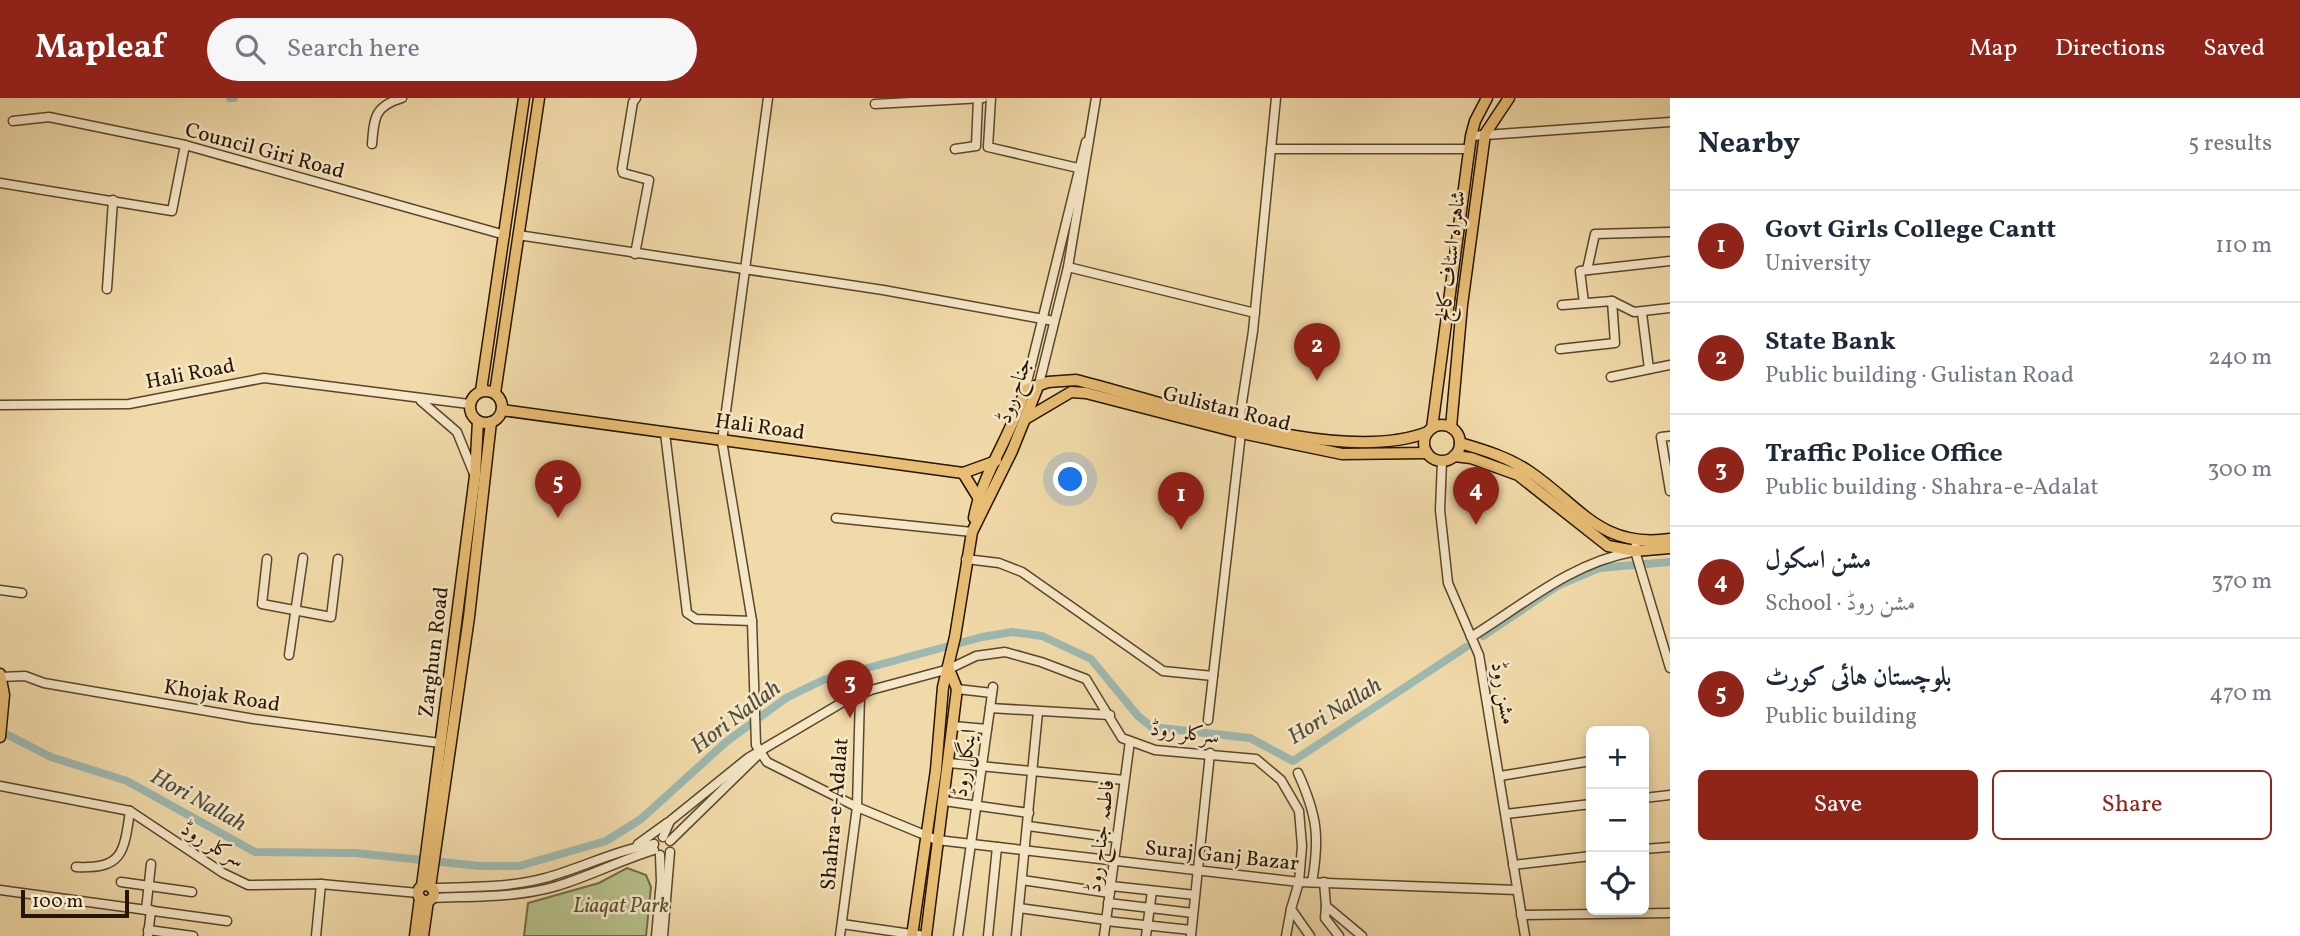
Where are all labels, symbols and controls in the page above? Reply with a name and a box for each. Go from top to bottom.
search box [207,18,697,81]
text: Mapleaf [35,26,165,72]
icon: search [231,30,269,68]
text: Search here [287,31,420,67]
text: Map [1969,32,2017,66]
text: Directions [2055,32,2165,66]
text: Saved [2203,32,2265,66]
street label: Council Giri Road [182,116,348,187]
text: Nearby [1698,123,1800,165]
text: 5 results [2188,128,2272,160]
street label: شاہراہ اسٹاف کالج [1429,189,1476,324]
text: Govt Girls College Cantt [1765,212,2056,248]
text: 1 [1716,230,1726,262]
text: 110 m [2215,230,2272,262]
text: University [1765,248,1871,280]
pin: 2 [1294,323,1340,381]
text: State Bank [1765,324,1896,360]
text: 2 [1715,342,1727,374]
text: 240 m [2208,342,2272,374]
street label: Hali Road [143,352,237,397]
street label: جناح روڈ [991,354,1043,428]
text: Public building · Gulistan Road [1765,360,2074,392]
street label: Gulistan Road [1160,380,1294,439]
street label: Hali Road [713,407,807,448]
text: Traffic Police Office [1765,436,2003,472]
text: 3 [1715,454,1727,486]
text: 300 m [2208,454,2272,486]
pin: 5 [535,460,581,518]
your location [1053,462,1087,496]
pin: 4 [1453,467,1499,525]
pin: 1 [1158,472,1204,530]
text: Public building · Shahra-e-Adalat [1765,472,2098,504]
text: مشن اسکول [1765,543,1871,579]
text: 4 [1714,566,1728,598]
text: 370 m [2211,566,2272,598]
street label: Zarghun Road [412,585,457,719]
text: School · مشن روڈ [1765,588,1915,620]
street label: مشن روڈ [1483,659,1522,727]
pin: 3 [827,660,873,718]
text: بلوچستان ہائی کورٹ [1765,660,1952,696]
water label: Hori Nallah [1282,670,1388,753]
street label: Khojak Road [162,673,282,720]
water label: Hori Nallah [684,673,788,762]
text: 5 [1715,678,1727,710]
text: 470 m [2209,678,2272,710]
text: Public building [1765,701,1917,733]
street label: سرکلر روڈ [1148,715,1221,752]
map controls [1586,726,1649,915]
button: + [1586,726,1649,789]
street label: اینگل روڈ [946,727,985,799]
street label: Shahra-e-Adalat [814,737,857,892]
water label: Hori Nallah [144,761,252,840]
button: Save [1698,770,1978,840]
button: Share [1992,770,2272,840]
street label: فاطمہ جناح روڈ [1080,778,1126,895]
button: − [1586,789,1649,852]
street label: سرکلر روڈ [175,815,250,876]
street label: Suraj Ganj Bazar [1143,834,1300,879]
button: locate [1586,852,1649,915]
scale bar [21,887,130,919]
text: 100 m [32,889,83,915]
park label: Liaqat Park [573,892,669,921]

